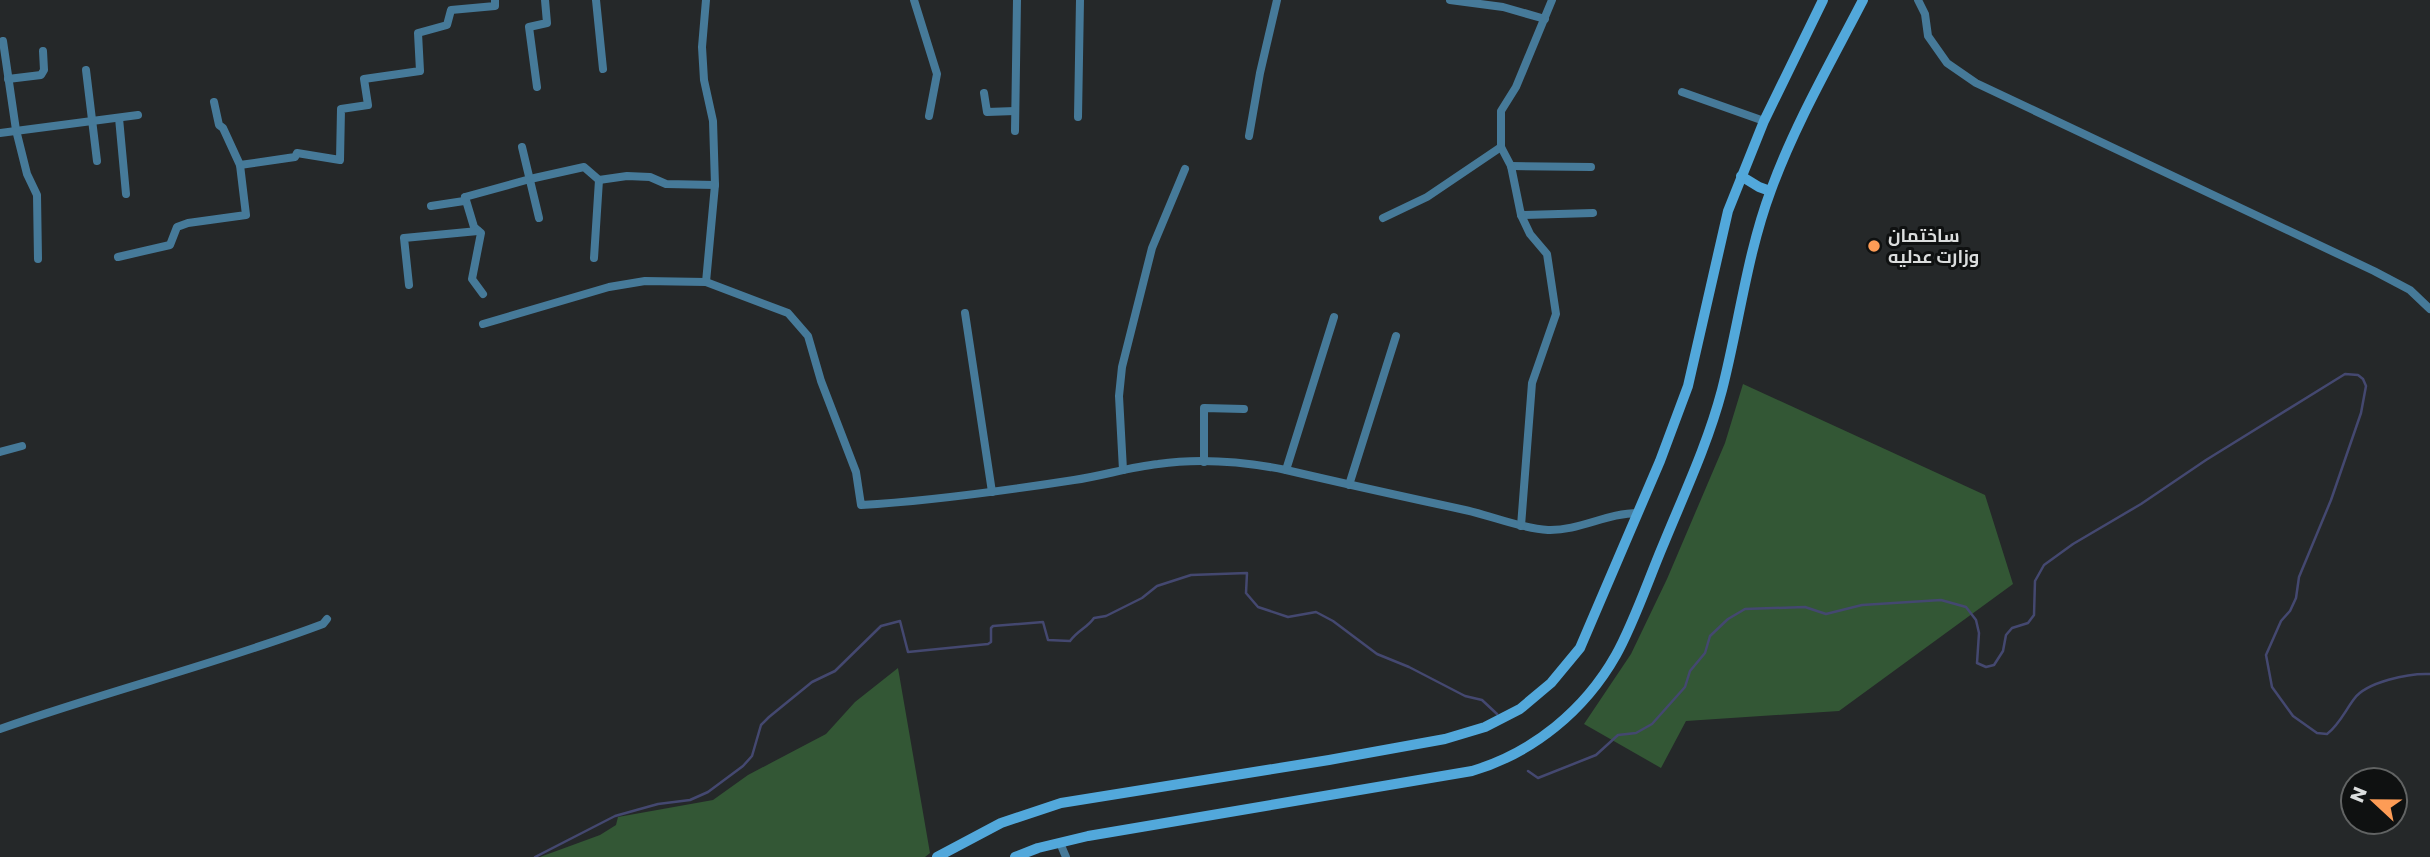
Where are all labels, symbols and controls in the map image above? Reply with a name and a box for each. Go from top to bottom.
place label: ساختمان وزارت عدلیه [1888,223,1979,269]
marker: ساختمان وزارت عدلیه [1866,238,1882,254]
north arrow [2339,766,2409,836]
text: N [2344,783,2374,807]

